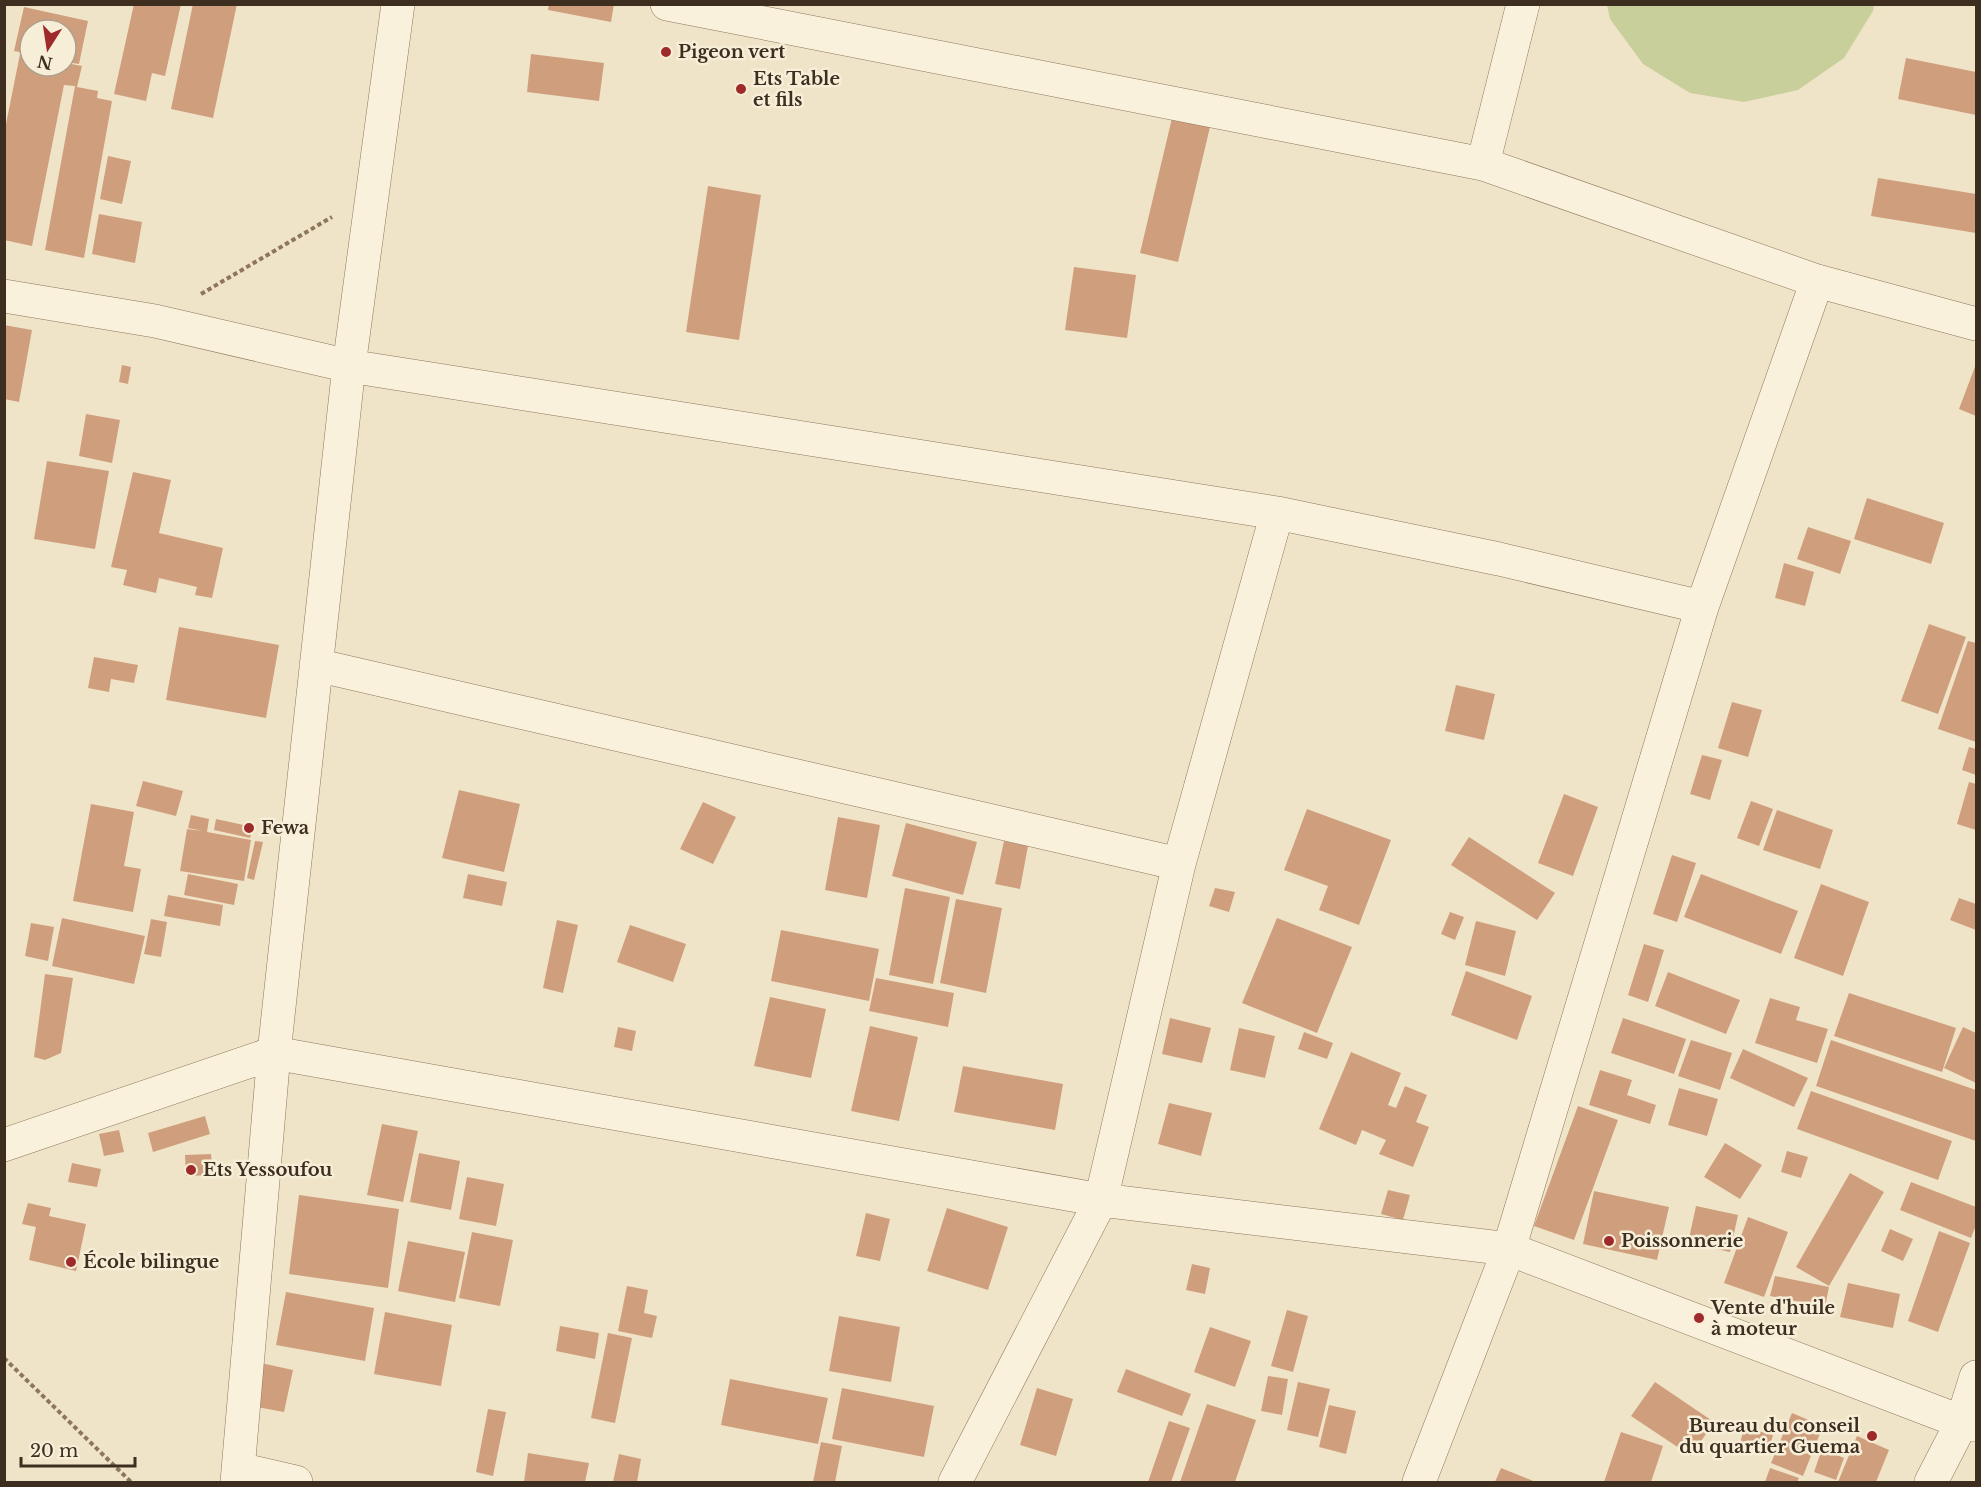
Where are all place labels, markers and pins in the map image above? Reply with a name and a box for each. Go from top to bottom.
place label: Pigeon vert [678,41,785,63]
marker: Pigeon vert [659,45,673,59]
place label: Ets Table et fils [753,68,840,111]
marker: Ets Table et fils [734,82,748,96]
place label: Fewa [261,817,310,839]
marker: Fewa [242,821,256,835]
place label: Ets Yessoufou [203,1159,333,1181]
marker: Ets Yessoufou [184,1163,198,1177]
place label: Poissonnerie [1621,1230,1743,1252]
marker: Poissonnerie [1602,1234,1616,1248]
place label: École bilingue [83,1250,219,1273]
marker: École bilingue [64,1255,78,1269]
place label: Vente d'huile à moteur [1710,1297,1835,1340]
marker: Vente d'huile à moteur [1692,1311,1706,1325]
place label: Bureau du conseil du quartier Guema [1679,1415,1861,1458]
marker: Bureau du conseil du quartier Guema [1865,1429,1879,1443]

